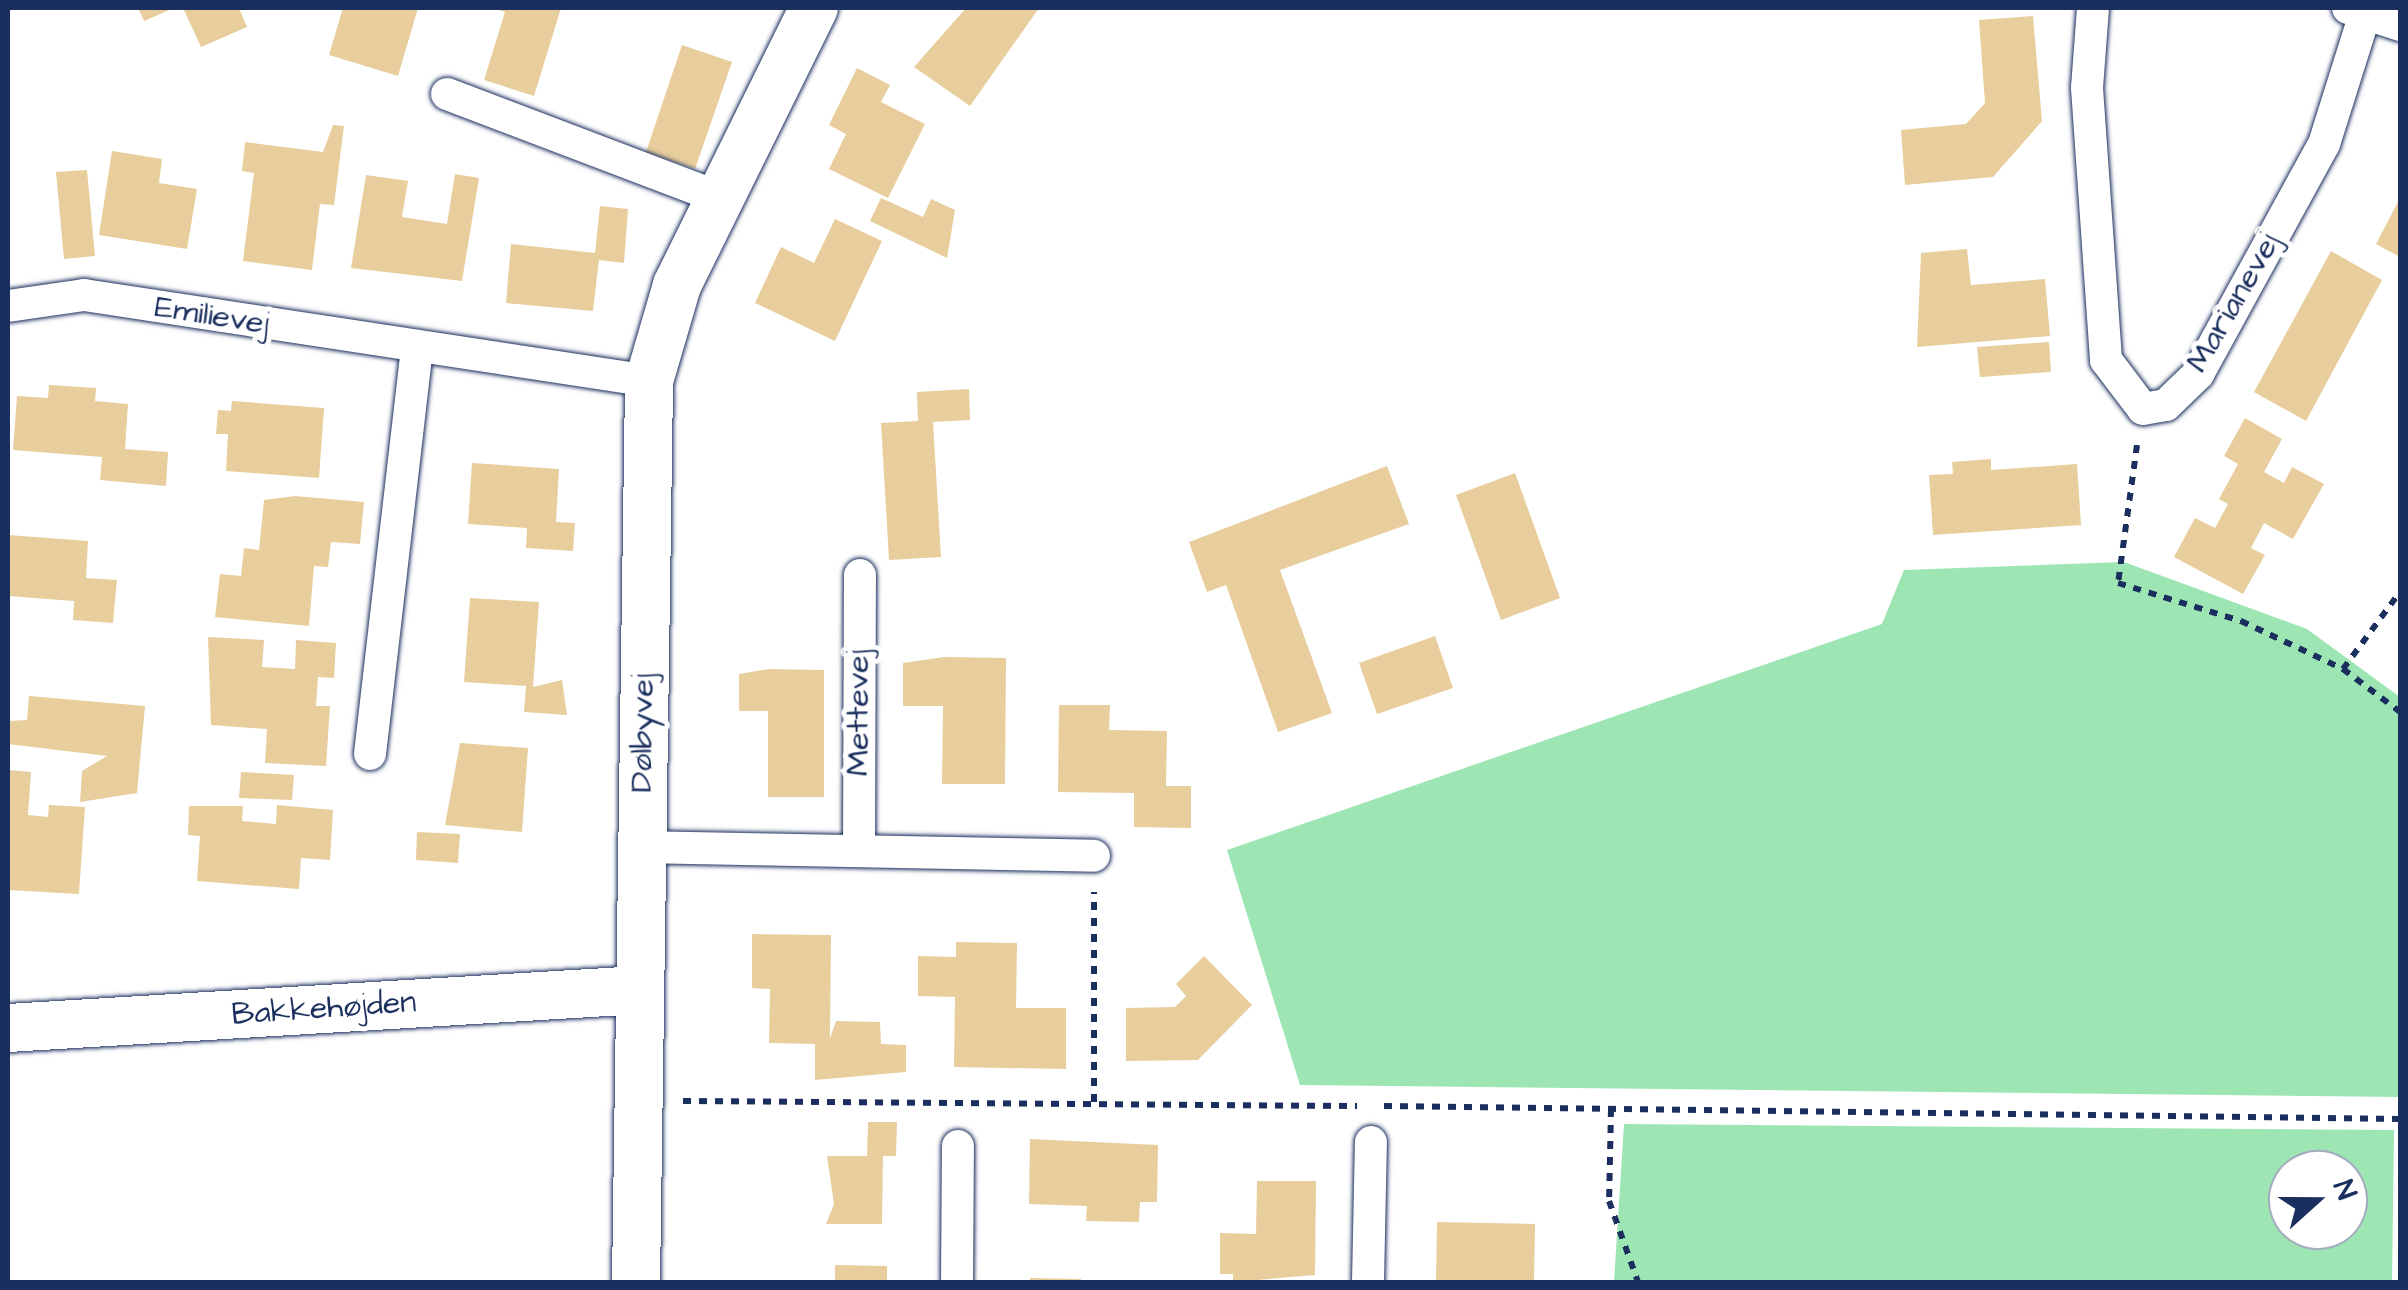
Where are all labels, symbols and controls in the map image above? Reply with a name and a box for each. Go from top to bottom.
street label: Marianevej [2179,227,2289,379]
street label: Emilievej [152,288,272,344]
street label: Mettevej [840,650,878,776]
street label: Dølbyvej [623,673,663,793]
street label: Bakkehøjden [230,983,418,1035]
north arrow [2268,1150,2368,1250]
text: N [2323,1175,2366,1205]

